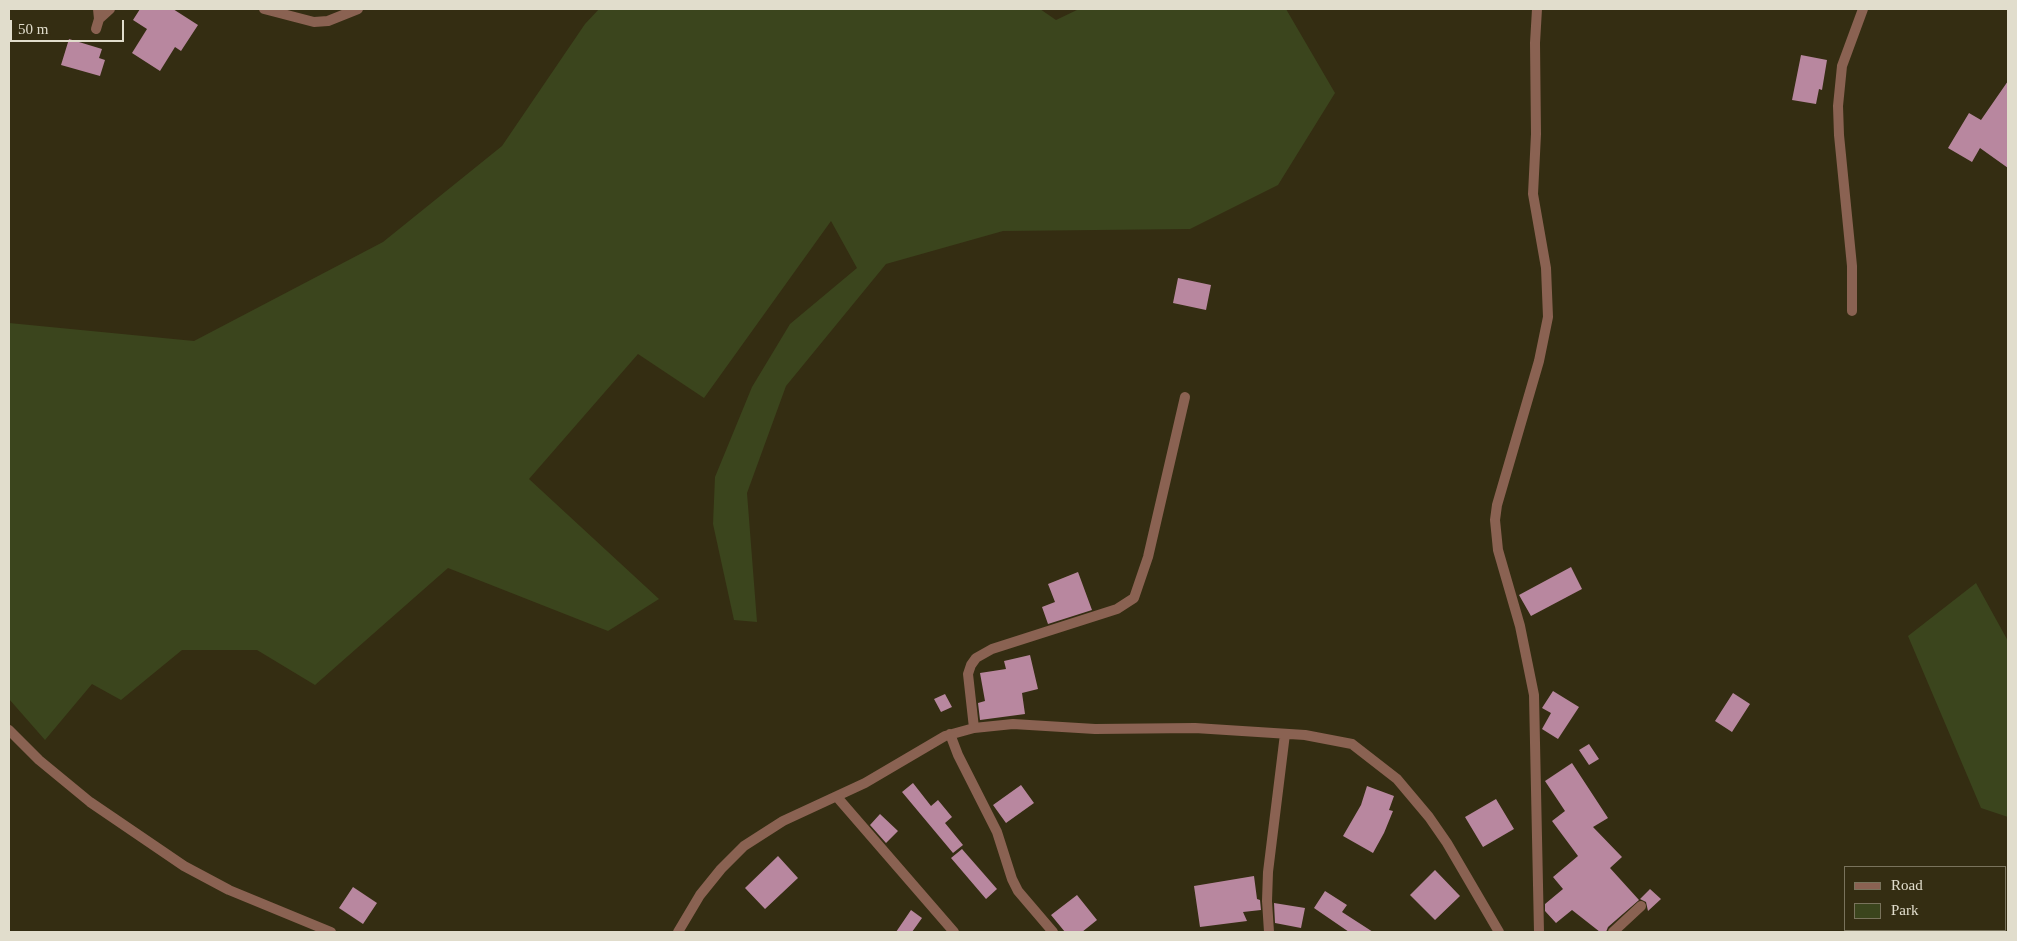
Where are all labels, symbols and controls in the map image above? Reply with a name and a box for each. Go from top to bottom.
scale bar [12,10,126,42]
text: 50 m [18,21,48,37]
legend [1844,866,2007,931]
text: Road [1891,877,1923,893]
text: Park [1891,902,1919,918]

